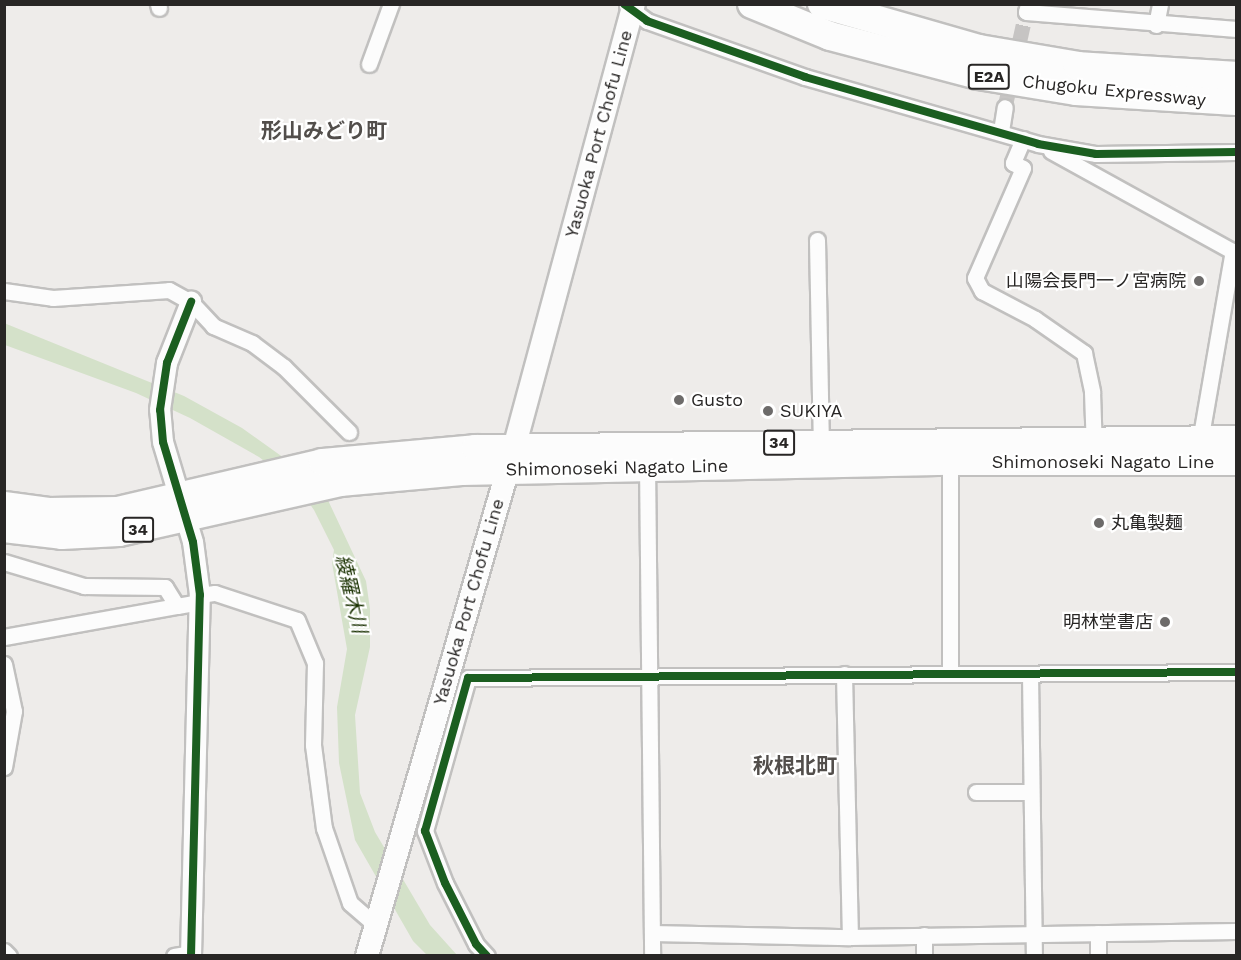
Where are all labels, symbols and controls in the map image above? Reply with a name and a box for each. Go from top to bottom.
street label: Yasuoka Port Chofu Line [561,28,637,240]
road number: E2A [966,64,1012,90]
street label: Chugoku Expressway [1021,71,1207,111]
district label: 形山みどり町 [261,118,387,144]
place label: 山陽会長門一ノ宮病院 [1006,270,1186,292]
marker: 山陽会長門一ノ宮病院 [1190,272,1208,290]
place label: Gusto [691,389,743,411]
marker: Gusto [672,393,686,407]
place label: SUKIYA [780,400,842,422]
marker: SUKIYA [761,404,775,418]
road number: 34 [762,430,796,456]
street label: Shimonoseki Nagato Line [992,451,1214,473]
street label: Shimonoseki Nagato Line [506,455,728,481]
street label: Yasuoka Port Chofu Line [429,496,509,708]
place label: 丸亀製麺 [1111,512,1183,534]
marker: 丸亀製麺 [1092,516,1106,530]
road number: 34 [122,517,154,543]
water label: 綾羅木川 [330,552,372,636]
place label: 明林堂書店 [1063,611,1153,633]
marker: 明林堂書店 [1158,615,1172,629]
district label: 秋根北町 [753,753,837,779]

